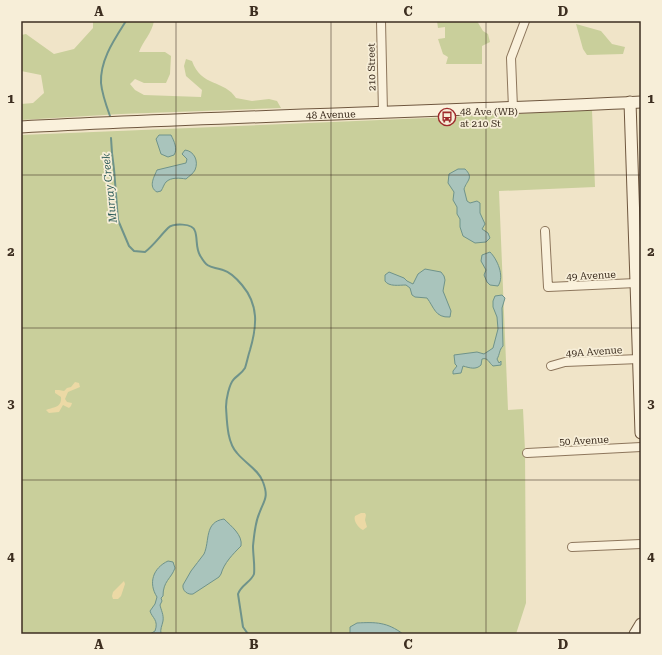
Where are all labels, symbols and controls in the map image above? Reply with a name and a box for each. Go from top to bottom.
text: A [94,4,104,19]
text: B [249,4,259,19]
text: C [403,4,413,19]
text: D [558,4,568,19]
street label: 210 Street [366,43,377,91]
text: 1 [7,91,15,106]
text: 1 [647,91,655,106]
place label: 48 Ave (WB) at 210 St [460,106,518,129]
bus stop icon: 48 Ave (WB) at 210 St [437,107,457,127]
street label: 48 Avenue [306,108,356,121]
water label: Murray Creek [99,152,120,224]
text: 2 [7,244,15,259]
text: 2 [647,244,655,259]
street label: 49 Avenue [566,269,617,282]
street label: 49A Avenue [565,344,623,359]
text: 3 [7,396,15,411]
text: 3 [647,396,655,411]
street label: 50 Avenue [559,434,610,447]
text: 4 [7,549,15,564]
text: 4 [647,549,655,564]
text: A [94,637,104,652]
text: B [249,637,259,652]
text: C [403,637,413,652]
text: D [558,637,568,652]

